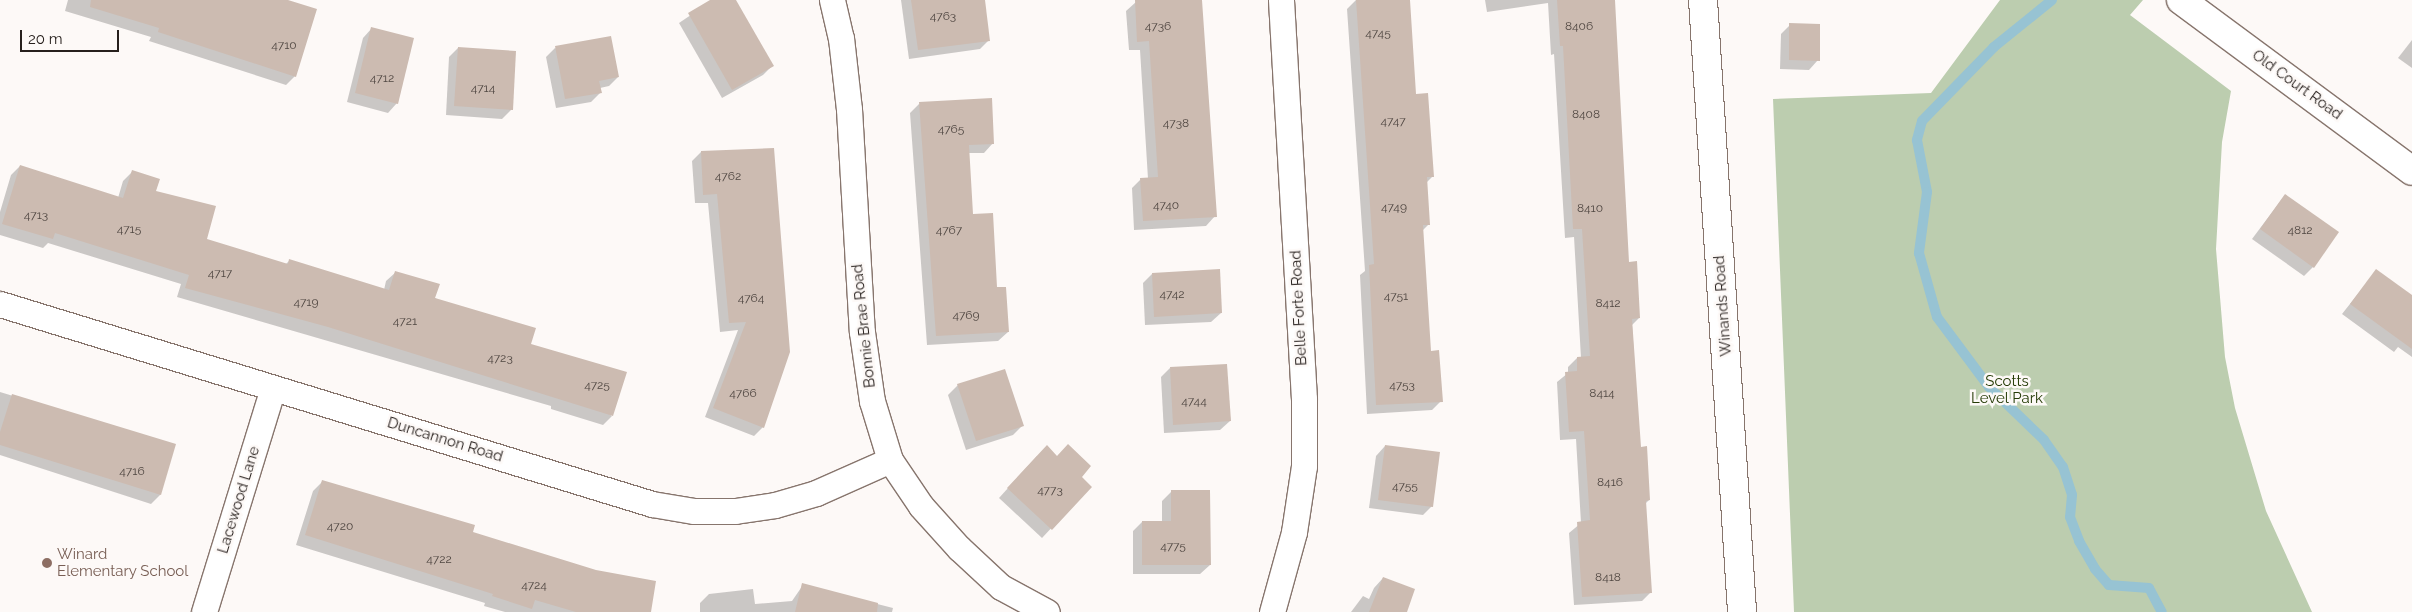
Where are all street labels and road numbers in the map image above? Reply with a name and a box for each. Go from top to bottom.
street label: Old Court Road [2249,46,2345,124]
street label: Belle Forte Road [1287,250,1311,366]
street label: Winands Road [1710,255,1736,357]
street label: Bonnie Brae Road [849,263,879,389]
street label: Duncannon Road [385,414,505,466]
street label: Lacewood Lane [214,444,264,556]

